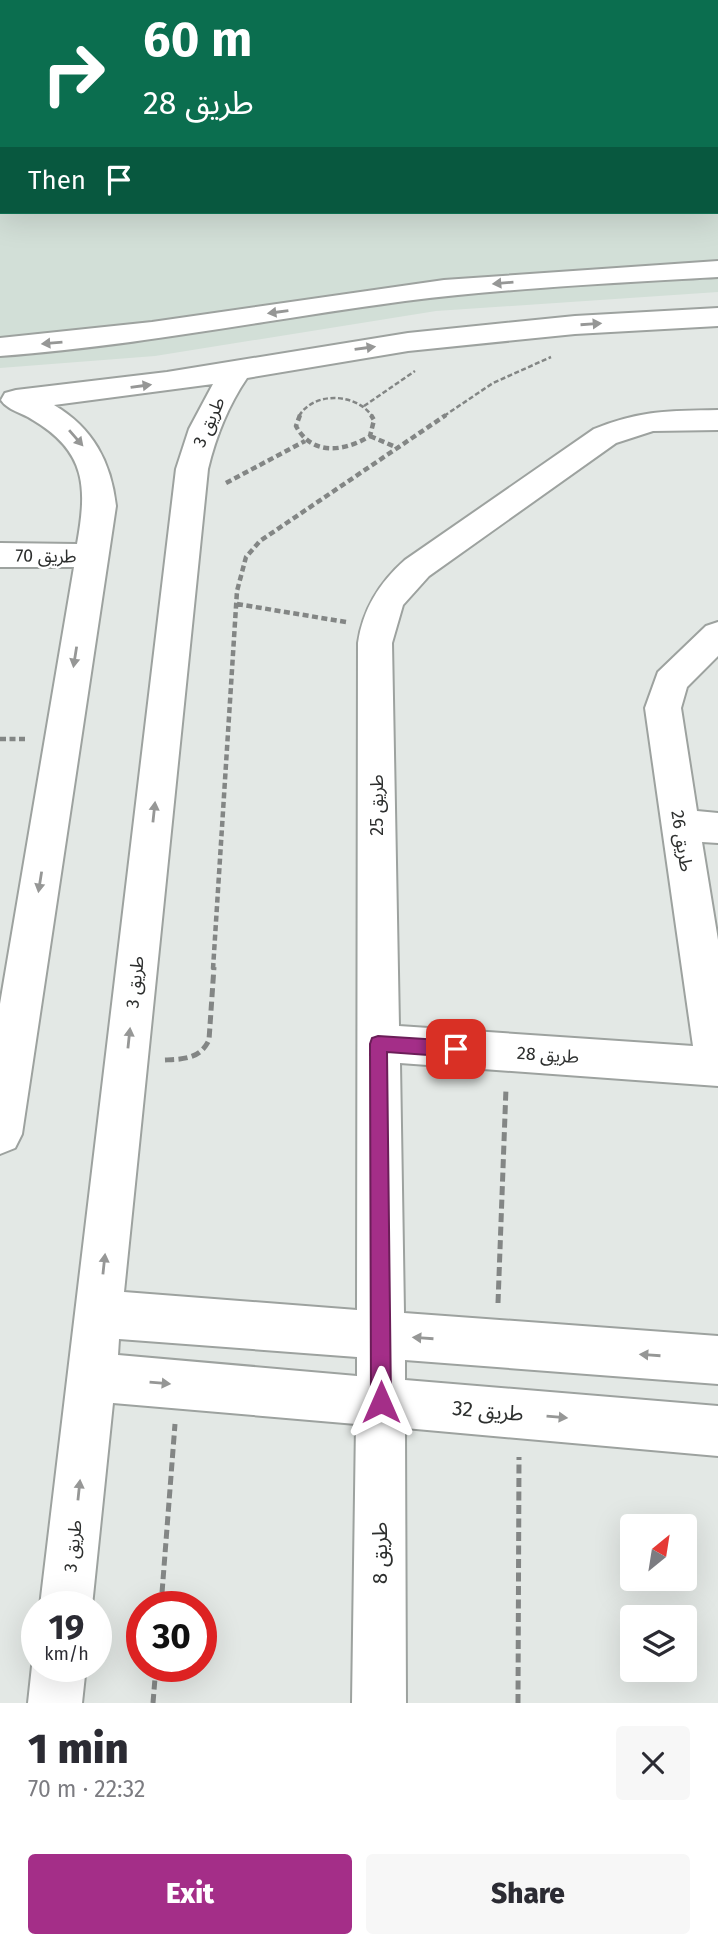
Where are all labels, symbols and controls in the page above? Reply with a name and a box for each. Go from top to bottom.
text: 60 m [143,10,252,69]
icon: right [28,28,119,119]
text: طريق 28 [143,84,254,122]
icon: arrive [100,161,138,199]
text: Then [28,165,86,196]
one-way arrow [492,278,514,289]
one-way arrow [266,306,288,317]
one-way arrow [581,318,603,329]
one-way arrow [41,338,63,349]
one-way arrow [354,342,376,353]
one-way arrow [130,380,152,391]
street label: طريق 3 [188,394,230,450]
one-way arrow [68,429,84,447]
street label: طريق 70 [15,544,77,568]
one-way arrow [69,646,80,668]
street label: طريق 25 [366,774,388,836]
one-way arrow [149,800,160,822]
street label: طريق 26 [666,809,698,873]
one-way arrow [34,871,45,893]
street label: طريق 3 [121,955,149,1009]
pin [426,1019,486,1079]
one-way arrow [124,1027,135,1049]
icon: arrive [437,1030,475,1068]
street label: طريق 28 [516,1042,580,1068]
one-way arrow [99,1253,110,1275]
one-way arrow [412,1332,434,1343]
one-way arrow [639,1349,661,1360]
position arrow [344,1365,418,1439]
one-way arrow [149,1378,171,1389]
street label: طريق 32 [451,1395,525,1427]
one-way arrow [546,1412,568,1423]
one-way arrow [74,1479,85,1501]
north arrow [620,1514,696,1591]
map controls [620,1514,697,1682]
street label: طريق 3 [59,1519,87,1573]
street label: طريق 8 [367,1522,393,1584]
speed limit sign: 30 [126,1591,217,1682]
button: layers [620,1605,697,1682]
text: 19 [49,1606,84,1648]
text: km/h [44,1643,89,1665]
text: 1 min [28,1724,129,1774]
button: close [616,1726,690,1800]
text: 70 m · 22:32 [28,1775,145,1803]
button: Exit [28,1854,352,1934]
button: Share [366,1854,690,1934]

